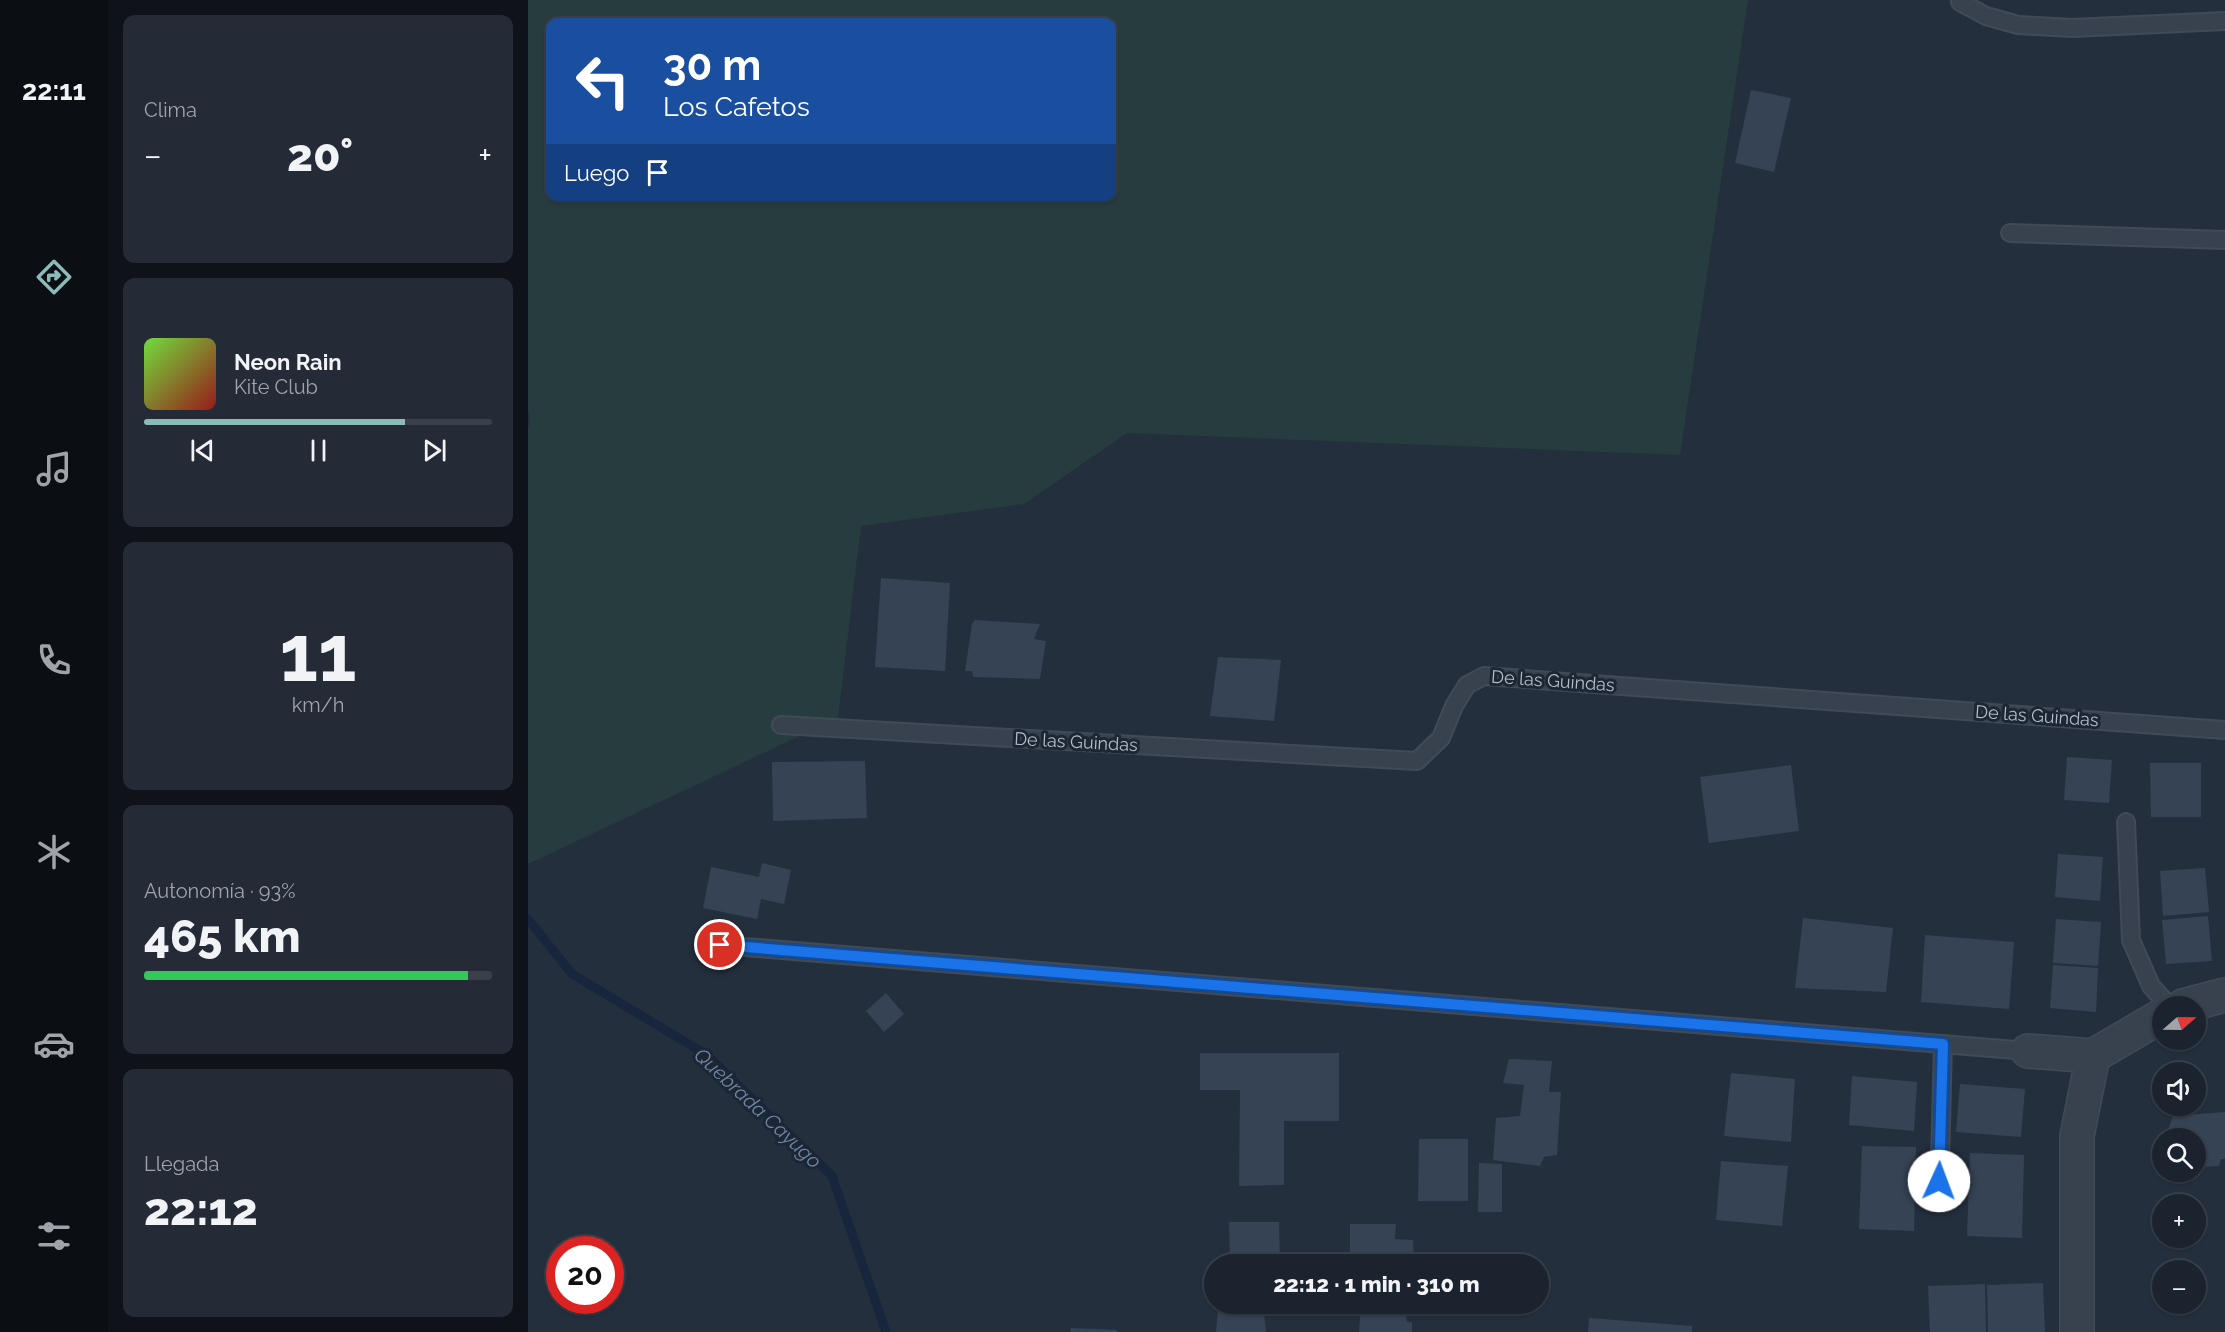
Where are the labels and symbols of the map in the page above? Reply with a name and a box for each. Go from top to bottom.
street label: De las Guindas [1491,666,1616,695]
street label: De las Guindas [1975,701,2100,730]
street label: De las Guindas [1014,728,1139,755]
pin [694,919,745,970]
north arrow [2152,996,2206,1050]
water label: Quebrada Cayugo [689,1043,827,1173]
position arrow [1907,1149,1971,1213]
speed limit sign: 20 [546,1236,624,1314]

